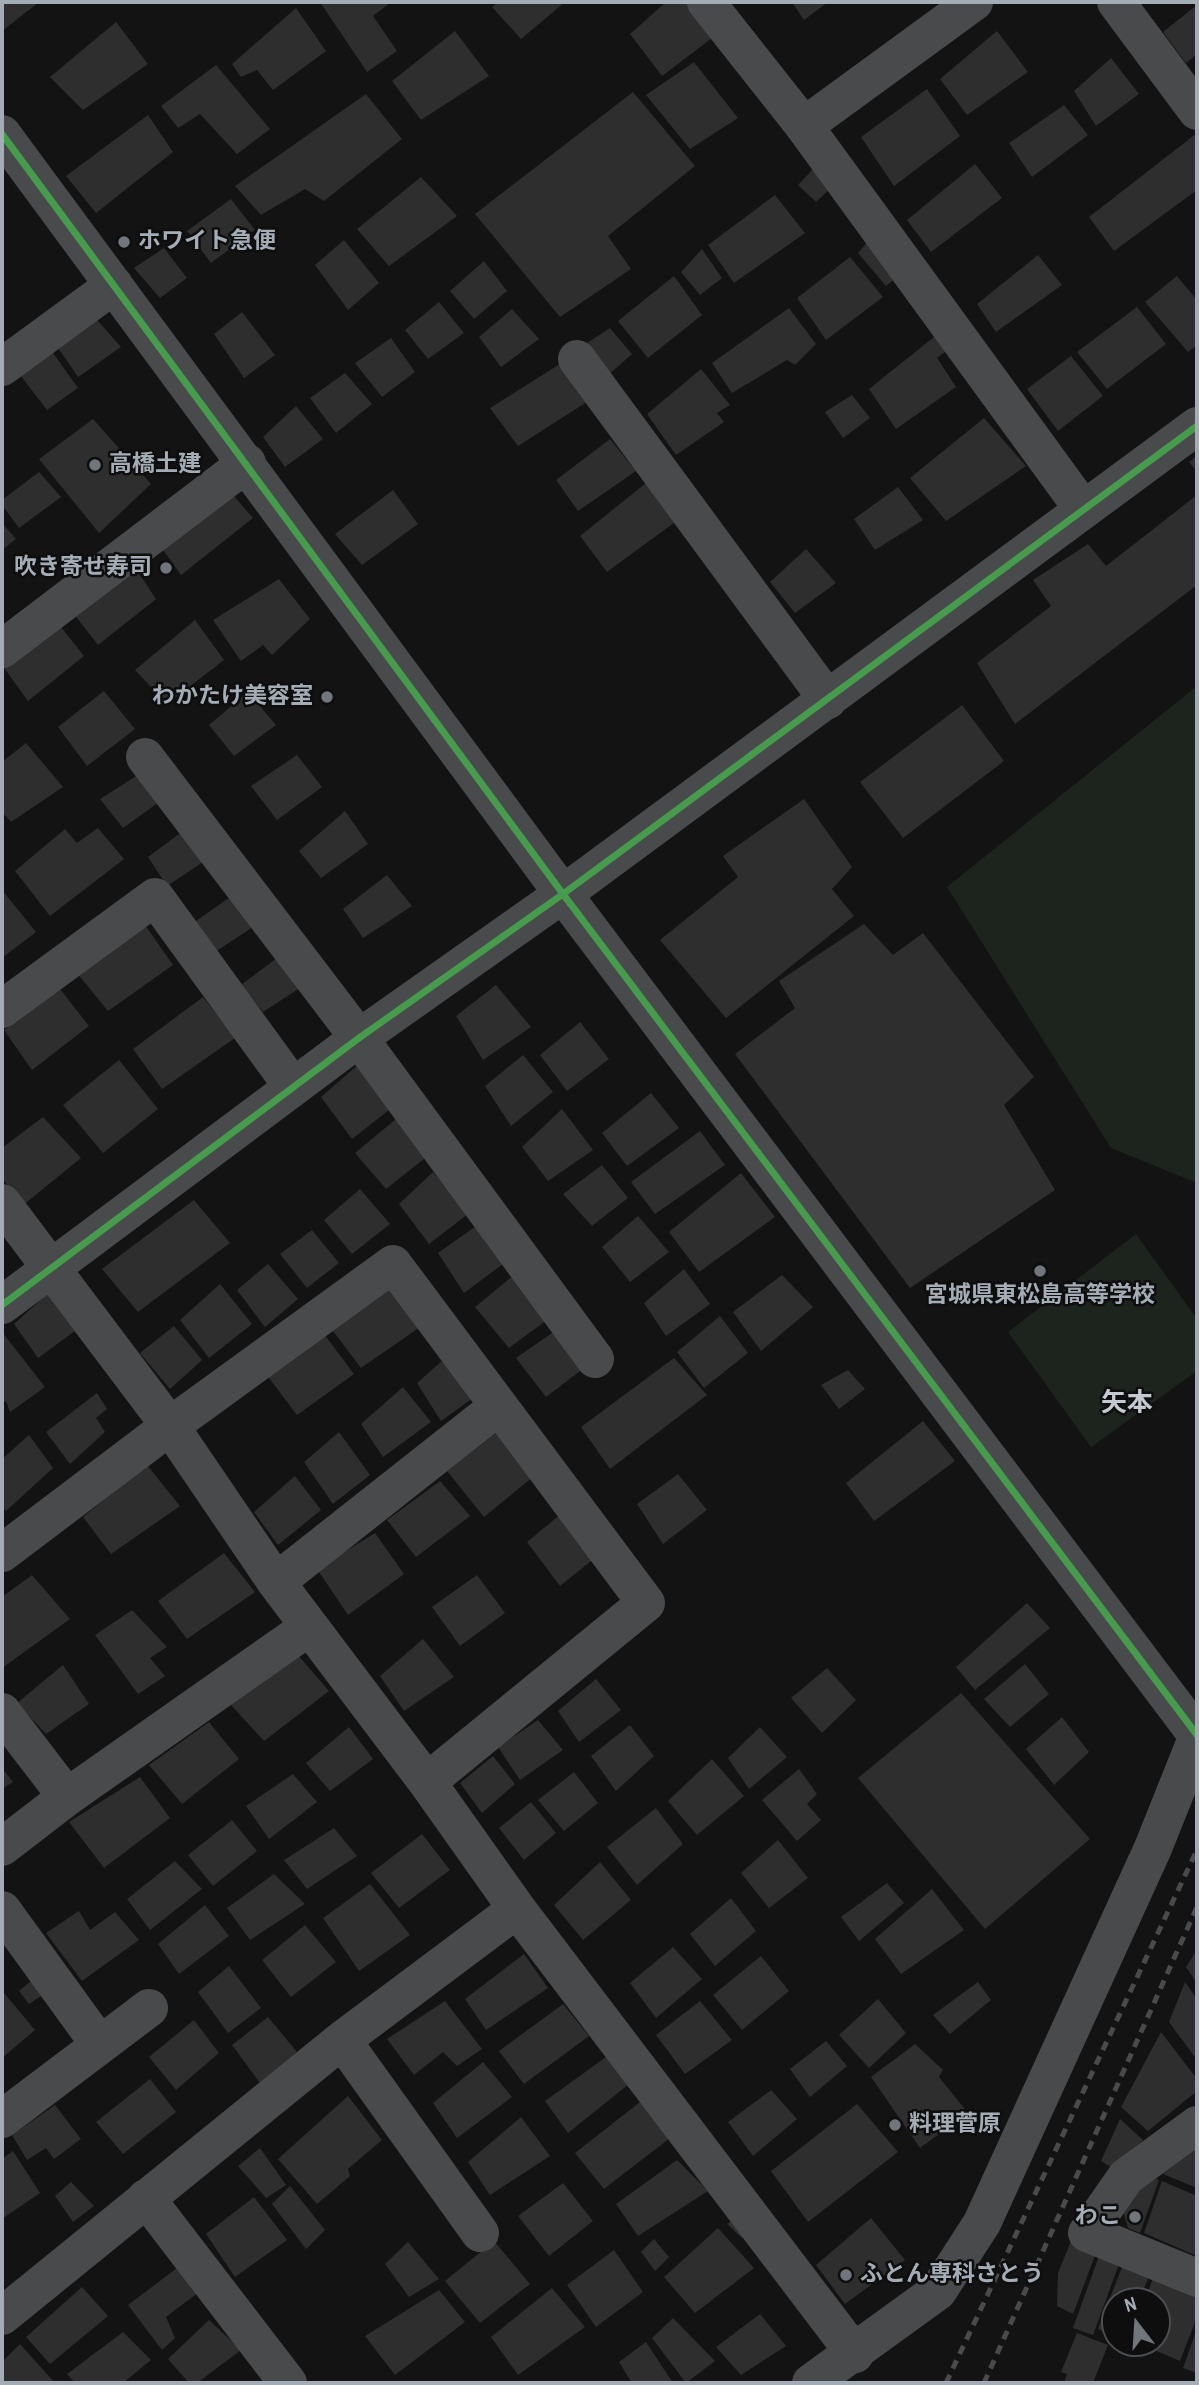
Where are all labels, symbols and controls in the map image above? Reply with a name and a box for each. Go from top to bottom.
place label: ホワイト急便 [138,228,276,256]
marker: ホワイト急便 [116,234,132,250]
place label: 高橋土建 [109,451,201,479]
marker: 高橋土建 [87,457,103,473]
place label: 吹き寄せ寿司 [14,554,152,582]
marker: 吹き寄せ寿司 [158,560,174,576]
place label: わかたけ美容室 [152,683,313,711]
marker: わかたけ美容室 [319,689,335,705]
marker: 宮城県東松島高等学校 [1032,1263,1048,1279]
place label: 宮城県東松島高等学校 [925,1282,1155,1310]
district label: 矢本 [1101,1388,1153,1420]
place label: 料理菅原 [909,2111,1001,2139]
marker: 料理菅原 [887,2117,903,2133]
place label: わこ [1075,2203,1121,2231]
marker: わこ [1127,2209,1143,2225]
place label: ふとん専科さとう [860,2261,1044,2289]
marker: ふとん専科さとう [838,2267,854,2283]
north arrow [1101,2287,1171,2357]
text: N [1121,2290,1140,2318]

